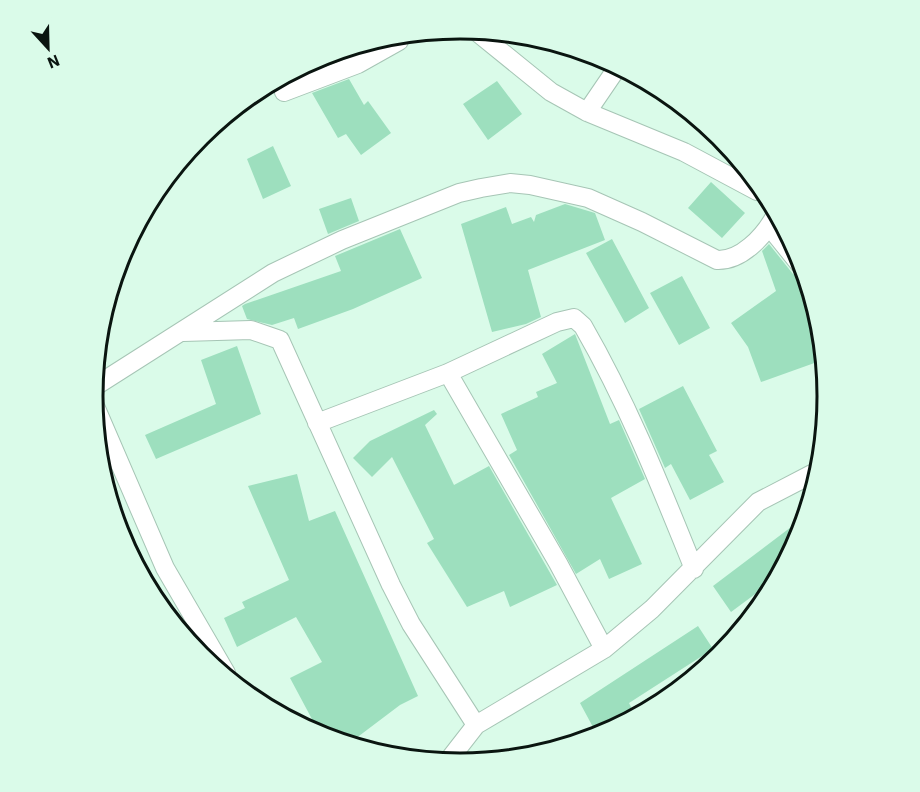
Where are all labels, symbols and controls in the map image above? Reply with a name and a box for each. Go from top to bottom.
north arrow [18,18,78,78]
text: N [44,50,63,73]

